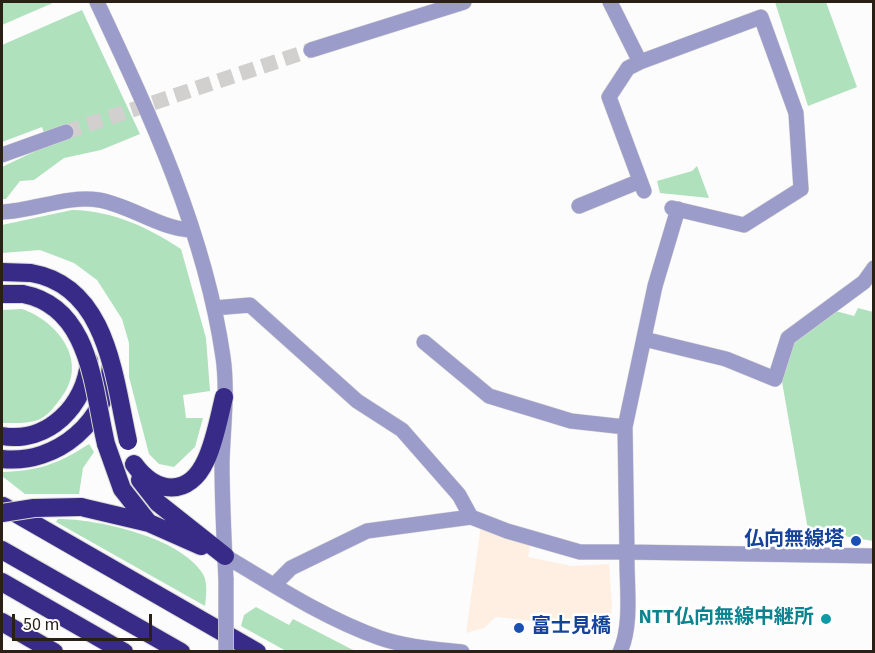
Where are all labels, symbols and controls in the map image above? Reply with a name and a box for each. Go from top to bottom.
place label: 仏向無線塔 [744,529,844,553]
marker: 仏向無線塔 [849,534,863,548]
scale bar [15,602,154,640]
place label: NTT仏向無線中継所 [638,607,814,631]
text: 50 m [23,612,59,637]
marker: NTT仏向無線中継所 [819,612,833,626]
place label: 富士見橋 [531,616,611,640]
marker: 富士見橋 [512,621,526,635]

